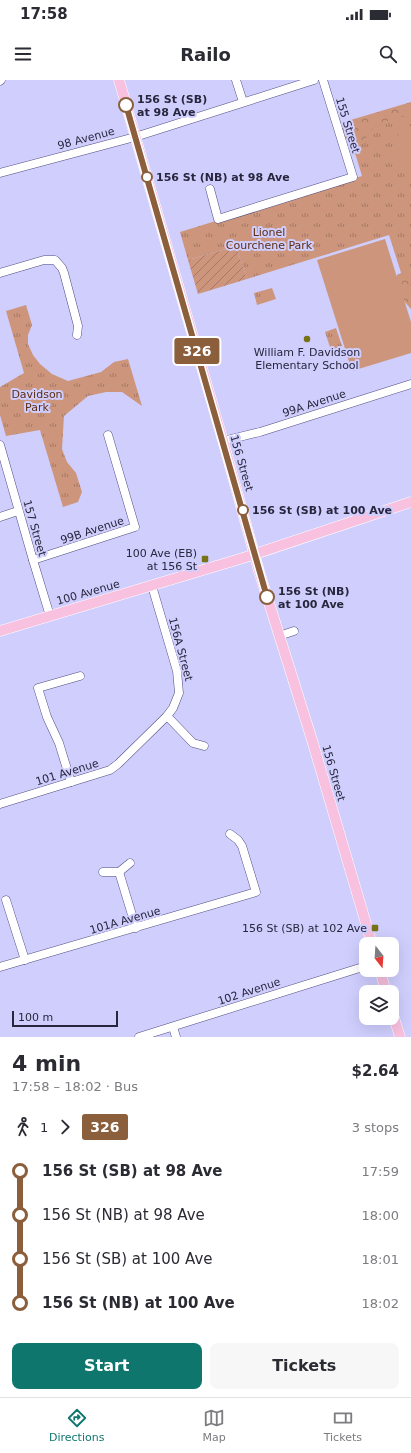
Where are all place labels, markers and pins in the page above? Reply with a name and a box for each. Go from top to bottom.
place label: 156 St (SB) at 98 Ave [137,93,207,119]
marker: 156 St (SB) at 98 Ave [118,97,134,113]
marker: 156 St (NB) at 98 Ave [141,171,153,183]
place label: 156 St (NB) at 98 Ave [156,171,290,184]
marker: William F. Davidson Elementary School [302,334,312,344]
place label: William F. Davidson Elementary School [254,346,360,372]
marker: 156 St (SB) at 100 Ave [237,504,249,516]
place label: 156 St (SB) at 100 Ave [252,504,392,517]
place label: 100 Ave (EB) at 156 St [126,547,198,573]
marker: 100 Ave (EB) at 156 St [200,554,210,564]
place label: 156 St (NB) at 100 Ave [278,585,349,611]
marker: 156 St (NB) at 100 Ave [259,589,275,605]
place label: 156 St (SB) at 102 Ave [242,922,367,935]
marker: 156 St (SB) at 102 Ave [370,923,380,933]

